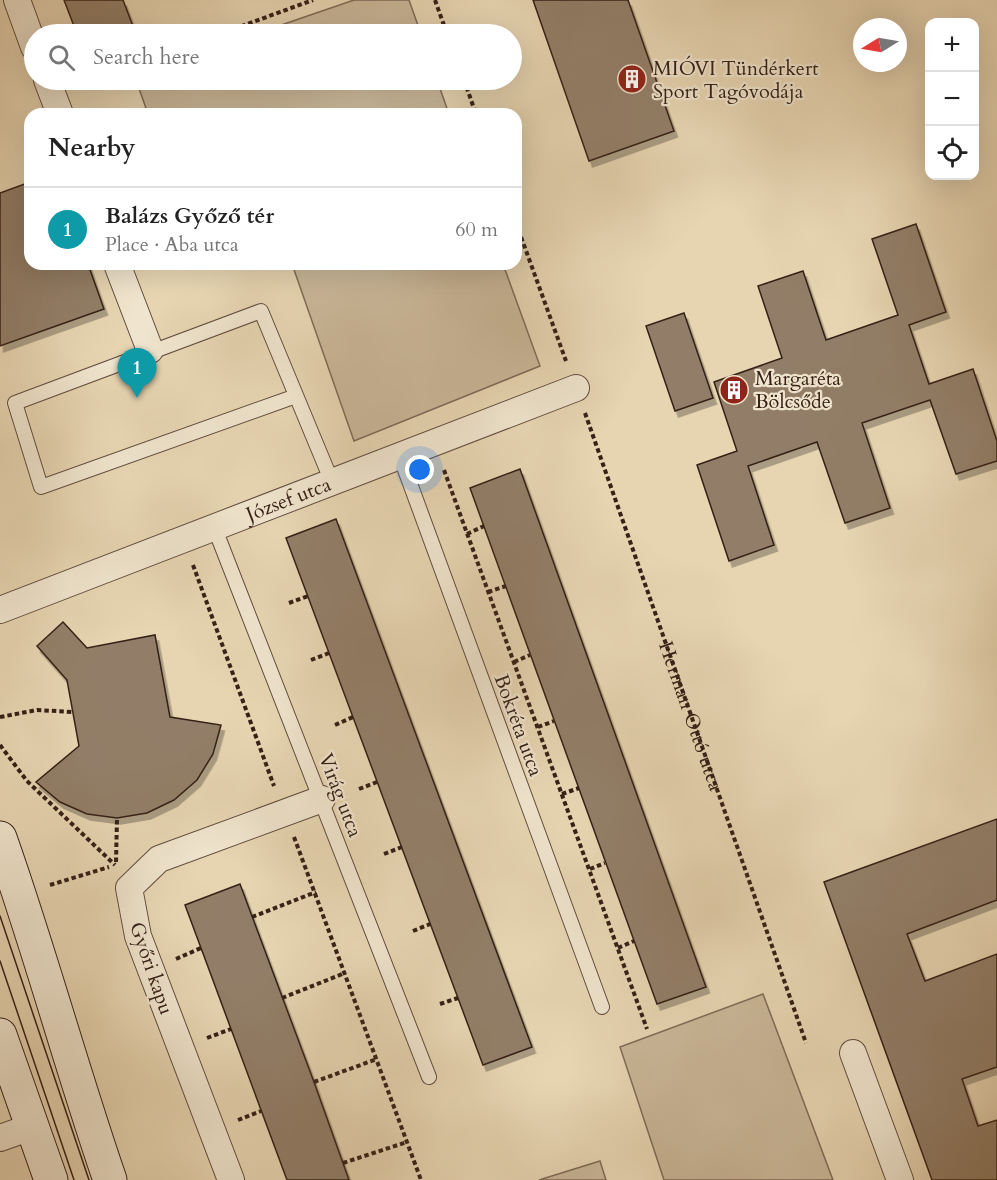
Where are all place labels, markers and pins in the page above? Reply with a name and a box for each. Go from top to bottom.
place label: MIÓVI Tündérkert Sport Tagóvodája [653,55,819,105]
building icon: MIÓVI Tündérkert Sport Tagóvodája [616,63,648,95]
pin: 1 [118,348,156,398]
place label: Margaréta Bölcsőde [755,365,841,415]
building icon: Margaréta Bölcsőde [718,374,750,406]

